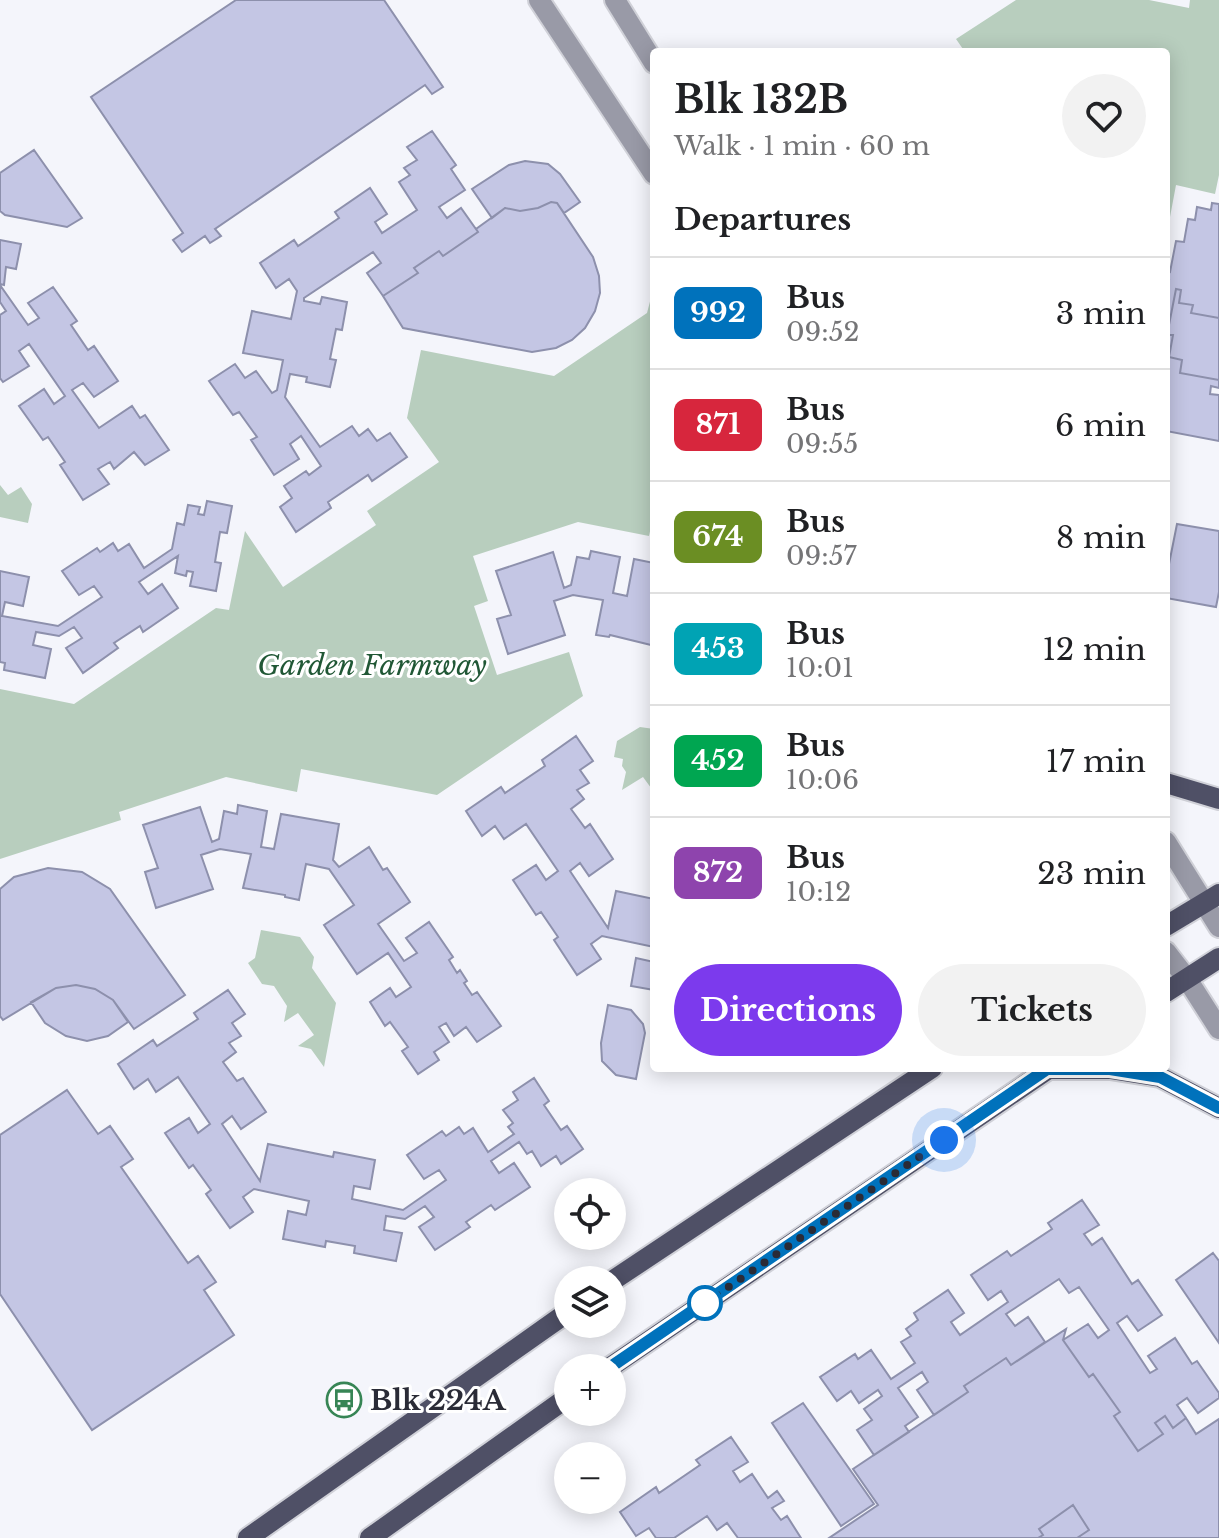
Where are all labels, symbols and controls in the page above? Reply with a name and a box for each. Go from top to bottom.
button: heart [1062,74,1146,158]
text: Blk 132B [674,76,848,123]
text: Walk · 1 min · 60 m [674,130,930,162]
text: Departures [674,201,851,238]
text: Bus [786,279,845,316]
text: 992 [690,295,746,330]
text: 3 min [1056,295,1146,332]
text: 09:52 [786,316,859,348]
text: Bus [786,391,845,428]
text: 871 [695,407,741,442]
text: 6 min [1055,407,1146,444]
text: 09:55 [786,428,858,460]
text: Bus [786,503,845,540]
text: 674 [692,519,744,554]
text: 8 min [1056,519,1146,556]
text: 09:57 [786,540,857,572]
text: Bus [786,615,845,652]
text: 453 [691,631,745,666]
text: 12 min [1042,631,1146,668]
park label: Garden Farmway [257,648,487,683]
text: 10:01 [786,652,854,684]
text: Bus [786,727,845,764]
text: 452 [691,743,745,778]
text: 17 min [1046,743,1146,780]
text: 10:06 [786,764,859,796]
text: Bus [786,839,845,876]
text: 872 [693,855,743,890]
text: 23 min [1037,855,1146,892]
text: 10:12 [786,876,851,908]
button: Directions [674,964,902,1056]
button: Tickets [918,964,1146,1056]
your location [924,1120,964,1160]
map controls [554,1178,626,1514]
button: locate [554,1178,626,1250]
button: layers [554,1266,626,1338]
unlabelled marker [688,1286,722,1320]
button: + [554,1354,626,1426]
bus stop icon: Blk 224A [325,1381,363,1419]
place label: Blk 224A [370,1383,507,1418]
button: − [554,1442,626,1514]

